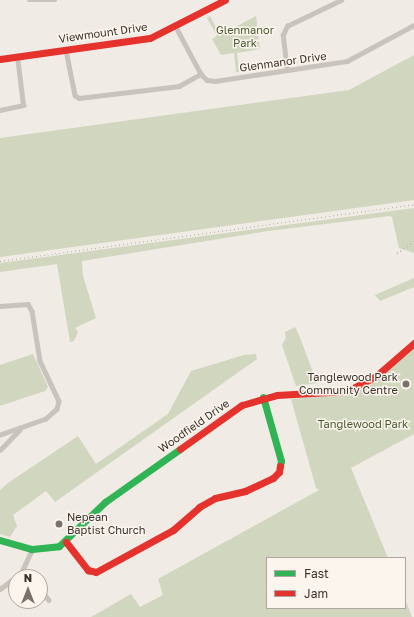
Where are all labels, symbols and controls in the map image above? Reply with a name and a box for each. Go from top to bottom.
street label: Viewmount Drive [58,20,148,46]
park label: Glenmanor Park [216,24,274,50]
street label: Glenmanor Drive [239,49,327,75]
place label: Tanglewood Park Community Centre [299,371,398,397]
marker: Tanglewood Park Community Centre [401,379,411,389]
street label: Woodfield Drive [156,397,232,455]
park label: Tanglewood Park [318,417,408,431]
place label: Nepean Baptist Church [67,511,146,537]
marker: Nepean Baptist Church [54,519,64,529]
legend [266,557,406,609]
text: Fast [304,566,329,581]
north arrow [8,569,48,609]
text: N [24,571,32,584]
text: Jam [304,586,328,601]

